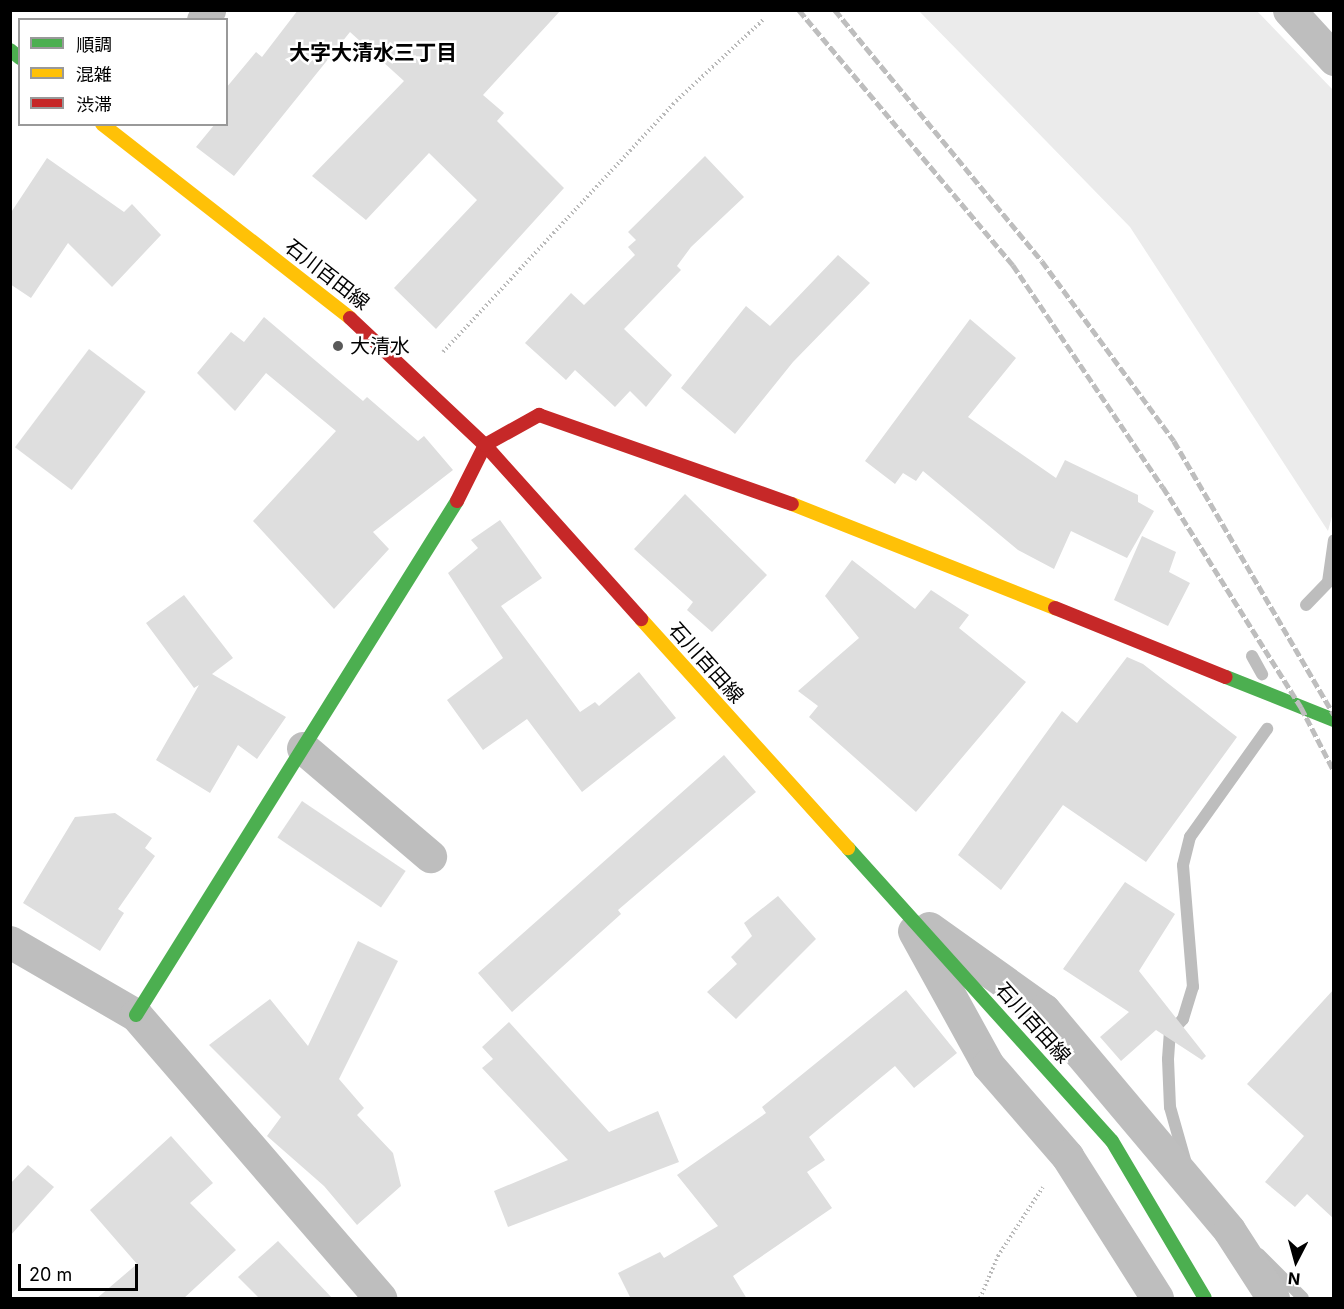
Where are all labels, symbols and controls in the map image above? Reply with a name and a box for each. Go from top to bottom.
legend [18,18,228,126]
text: 順調 [76,34,112,55]
district label: 大字大清水三丁目 [289,40,457,66]
text: 混雑 [76,64,112,85]
text: 渋滞 [76,94,112,115]
street label: 石川百田線 [280,235,374,315]
place label: 大清水 [350,334,410,358]
marker: 大清水 [331,339,345,353]
street label: 石川百田線 [664,618,748,708]
street label: 石川百田線 [991,978,1075,1068]
north arrow [1266,1231,1326,1291]
scale bar [21,1252,141,1290]
text: 20 m [29,1264,72,1285]
text: N [1287,1268,1301,1289]

